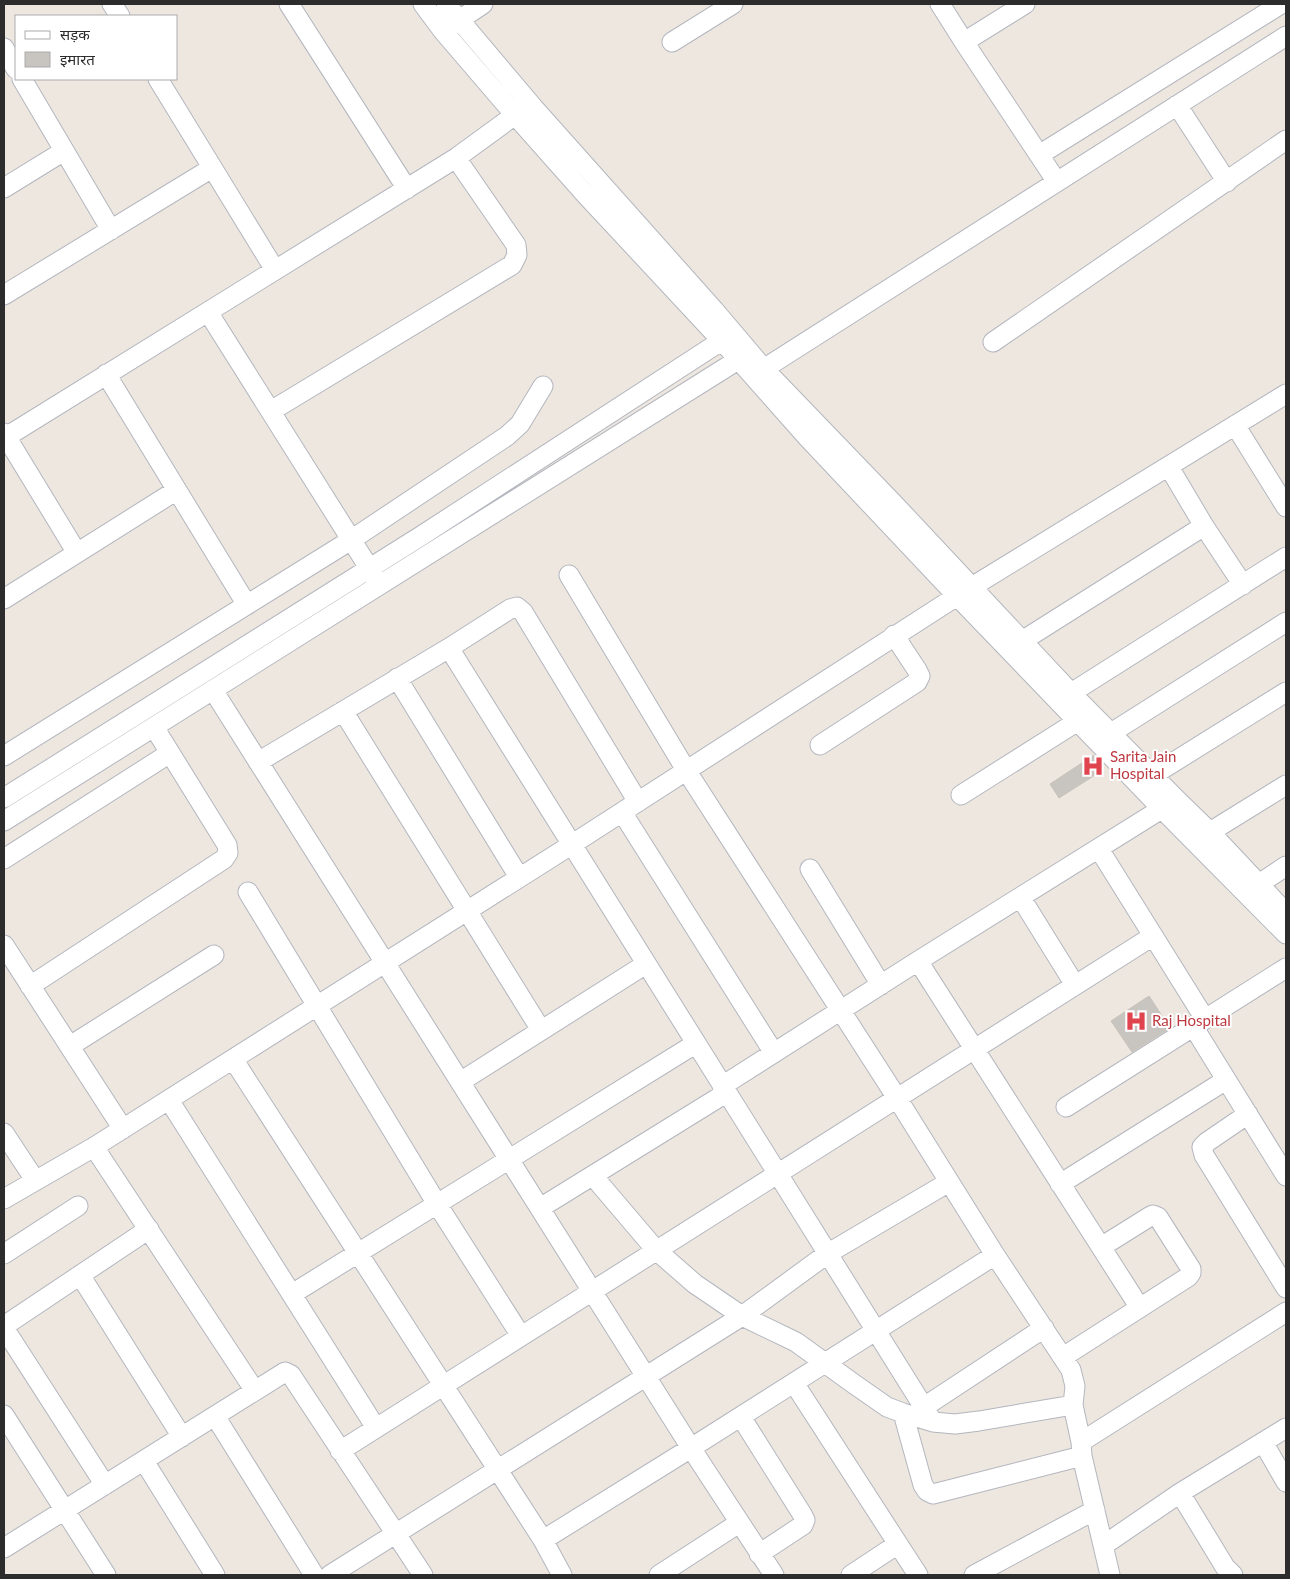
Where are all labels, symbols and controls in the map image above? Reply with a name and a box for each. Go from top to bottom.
legend [15,15,178,80]
text: सड़क [60,25,90,43]
text: इमारत [60,50,95,68]
place label: Sarita Jain Hospital [1110,747,1176,782]
hospital icon: Sarita Jain Hospital [1080,753,1106,779]
hospital icon: Raj Hospital [1123,1008,1149,1034]
place label: Raj Hospital [1152,1011,1231,1029]

